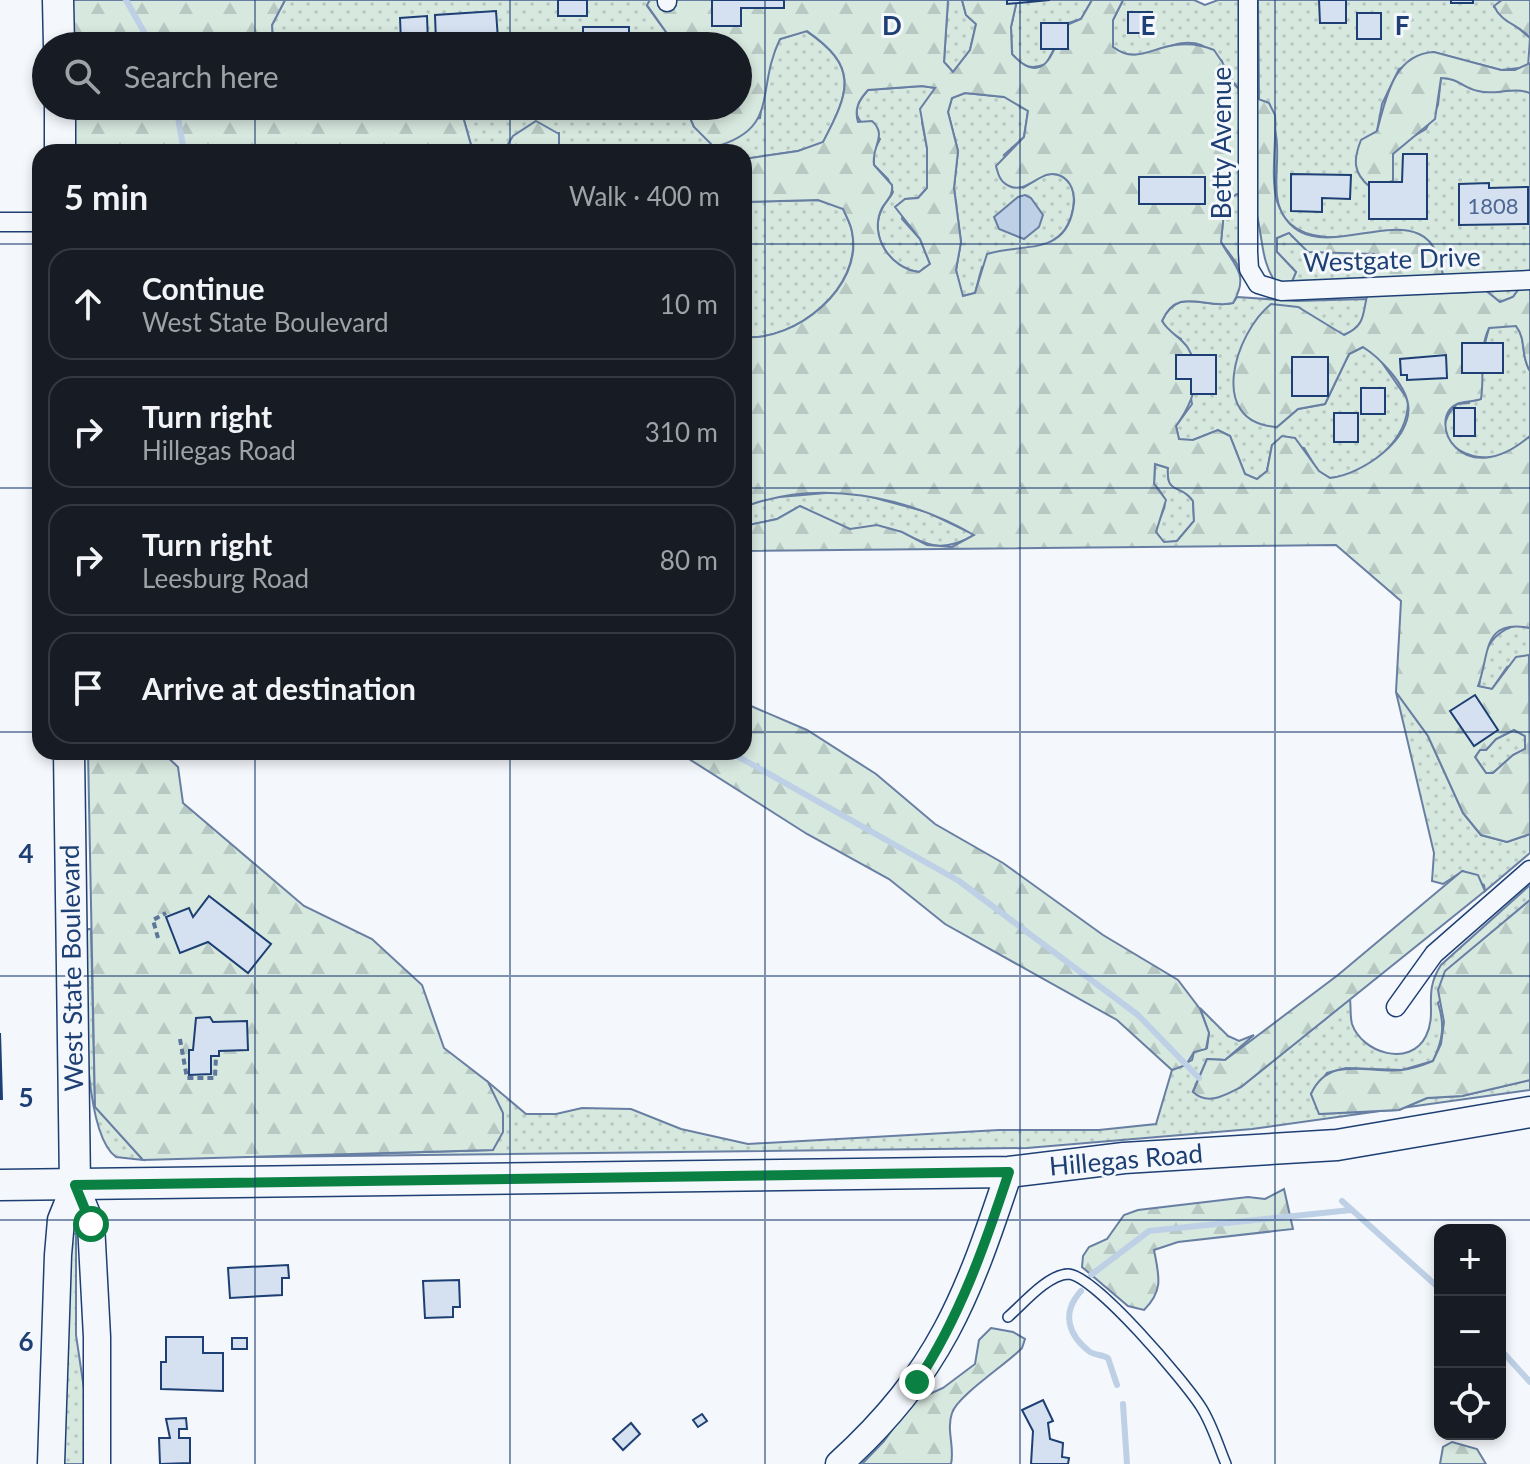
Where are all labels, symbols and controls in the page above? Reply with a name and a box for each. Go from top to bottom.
text: D [882,9,902,41]
text: E [1141,9,1155,41]
text: F [1395,9,1409,41]
search box [32,32,752,120]
icon: search [60,54,104,98]
text: Search here [124,58,279,94]
street label: Betty Avenue [1205,67,1237,219]
text: 5 min [64,176,148,217]
text: Walk · 400 m [569,180,720,212]
house number: 1808 [1467,192,1519,219]
street label: Westgate Drive [1303,240,1481,278]
text: Continue [142,270,265,306]
icon: ahead [66,282,110,326]
text: 10 m [660,288,718,320]
text: West State Boulevard [142,306,389,338]
text: Turn right [142,398,272,434]
icon: right [66,410,110,454]
text: 310 m [645,416,718,448]
text: Hillegas Road [142,434,296,466]
text: Turn right [142,526,272,562]
icon: right [66,538,110,582]
text: 80 m [660,544,718,576]
text: Leesburg Road [142,562,309,594]
icon: arrive [66,666,110,710]
text: Arrive at destination [142,670,416,706]
text: 4 [18,837,34,869]
street label: West State Boulevard [53,844,89,1092]
text: 5 [18,1081,34,1113]
street label: Hillegas Road [1048,1136,1204,1182]
route start [73,1206,109,1242]
map controls [1434,1224,1506,1440]
button: + [1434,1224,1506,1296]
button: − [1434,1296,1506,1368]
text: 6 [18,1325,34,1357]
route end [899,1364,935,1400]
button: locate [1434,1368,1506,1440]

